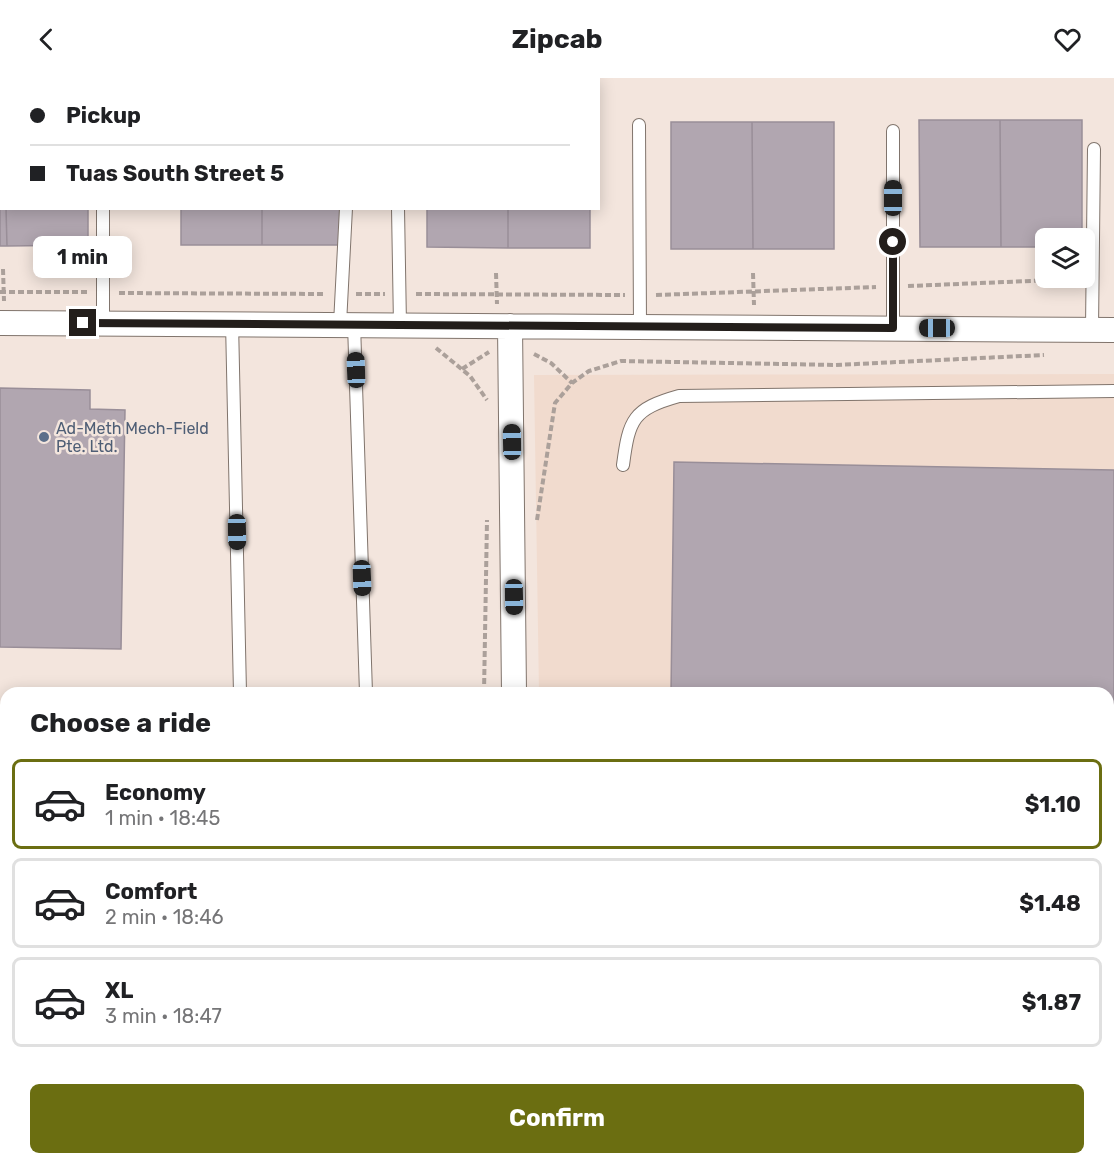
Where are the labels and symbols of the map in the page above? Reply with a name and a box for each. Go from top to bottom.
car [884,180,902,216]
route start [879,228,906,255]
callout: 1 min [34,236,132,278]
route end [69,309,96,336]
car [919,319,955,337]
car [346,352,366,388]
place label: Ad-Meth Mech-Field Pte. Ltd. [56,419,209,456]
car [503,424,521,460]
marker: Ad-Meth Mech-Field Pte. Ltd. [37,430,51,444]
car [228,514,246,550]
car [352,560,372,596]
car [505,579,523,615]

